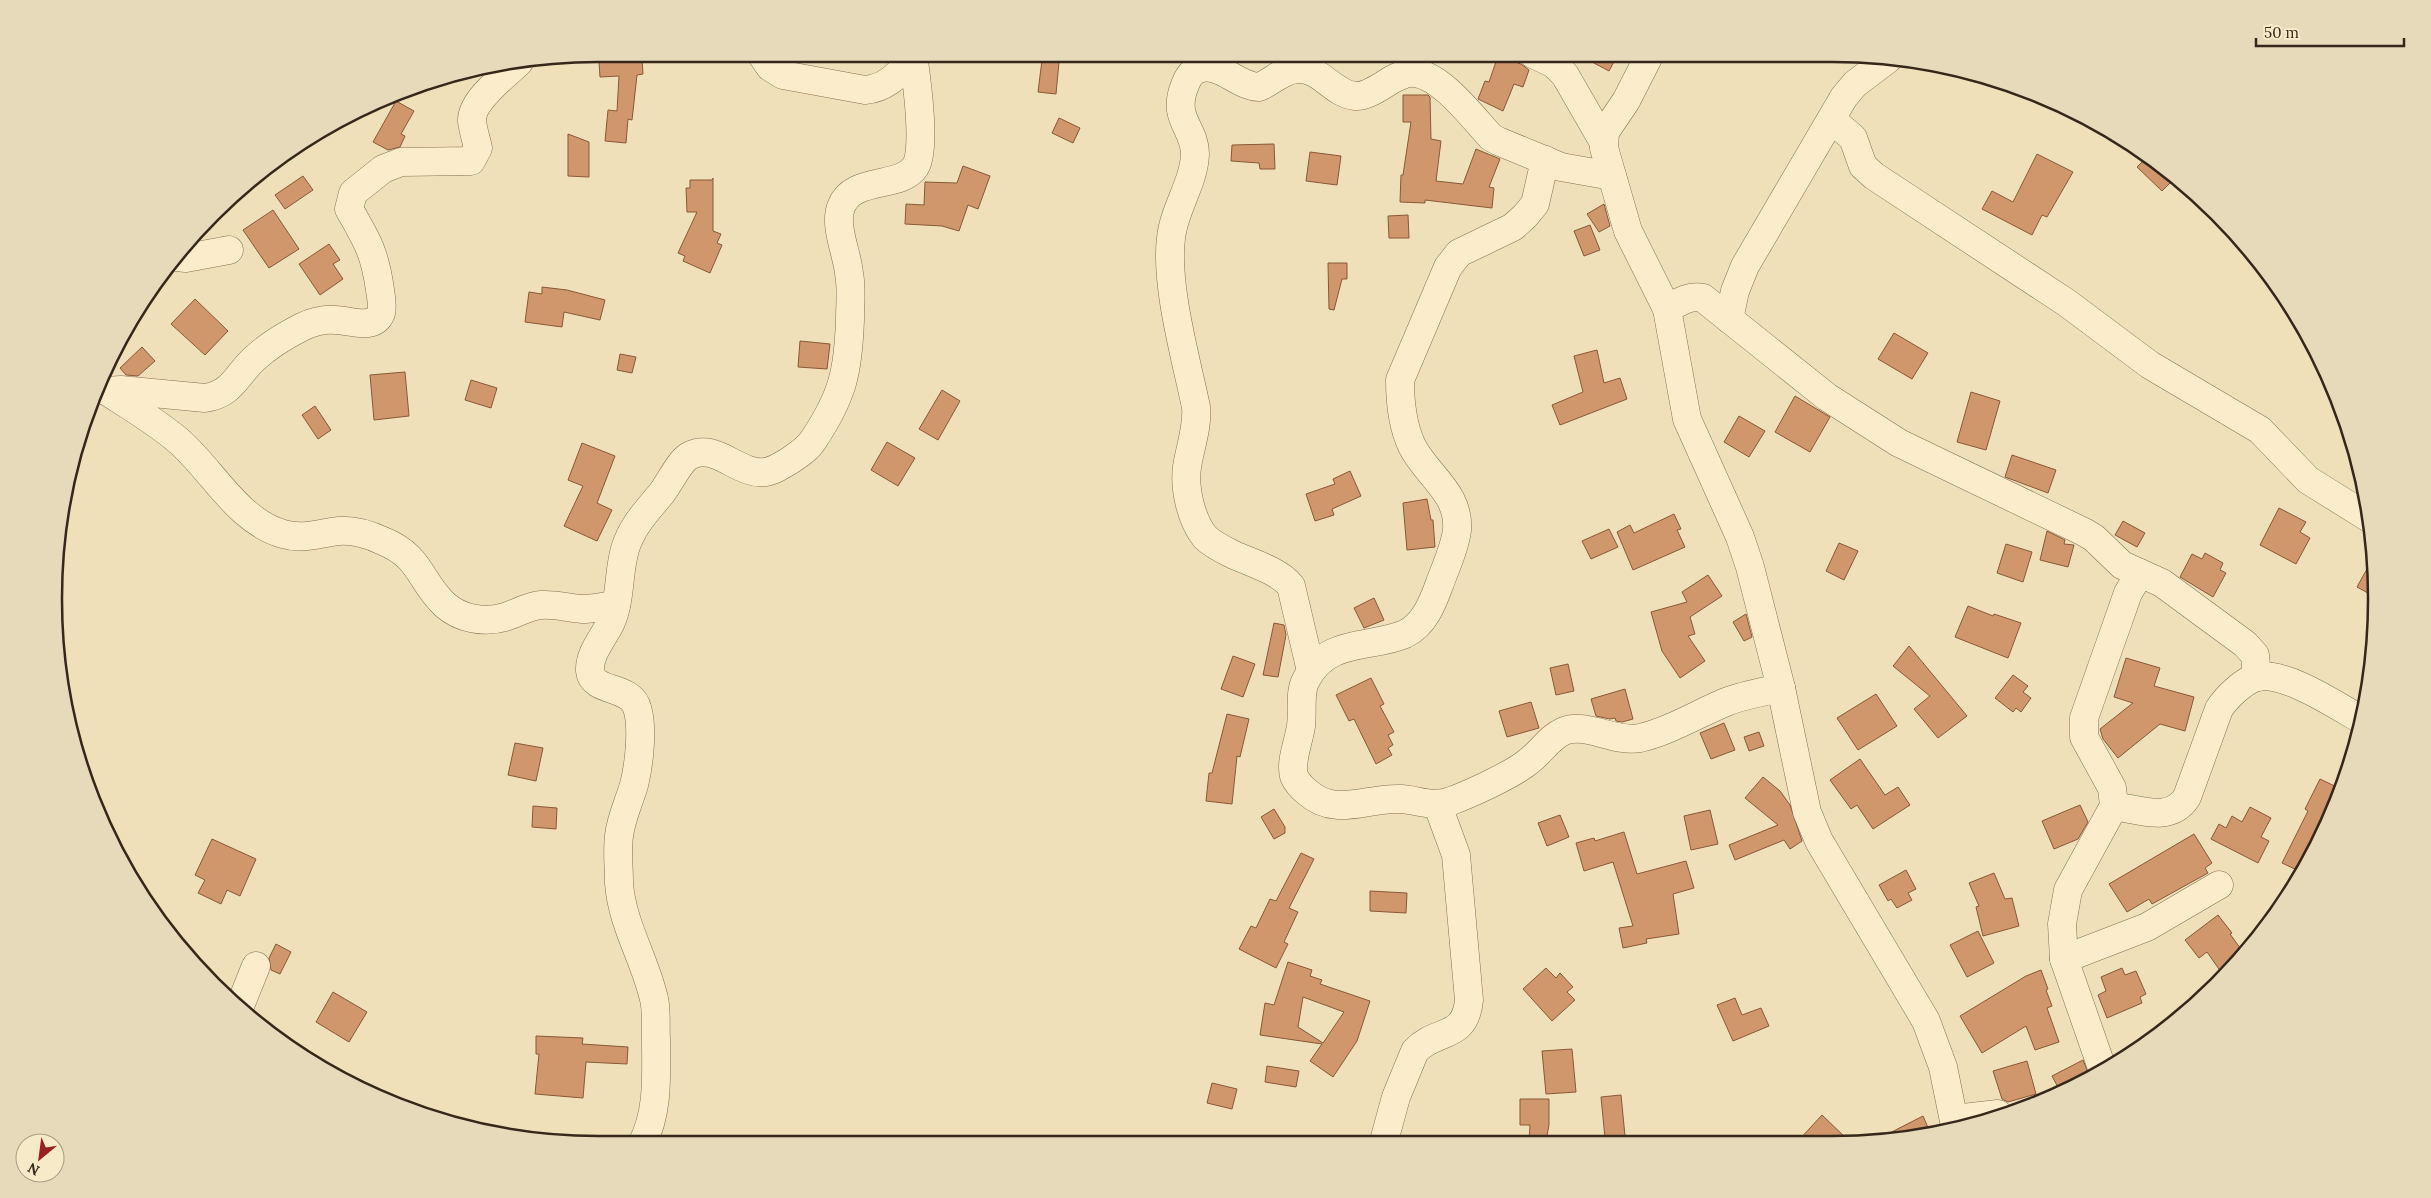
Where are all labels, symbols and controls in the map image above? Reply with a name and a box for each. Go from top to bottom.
scale bar [2256,15,2404,47]
text: 50 m [2264,23,2299,42]
north arrow [15,1133,65,1183]
text: N [24,1159,43,1180]

